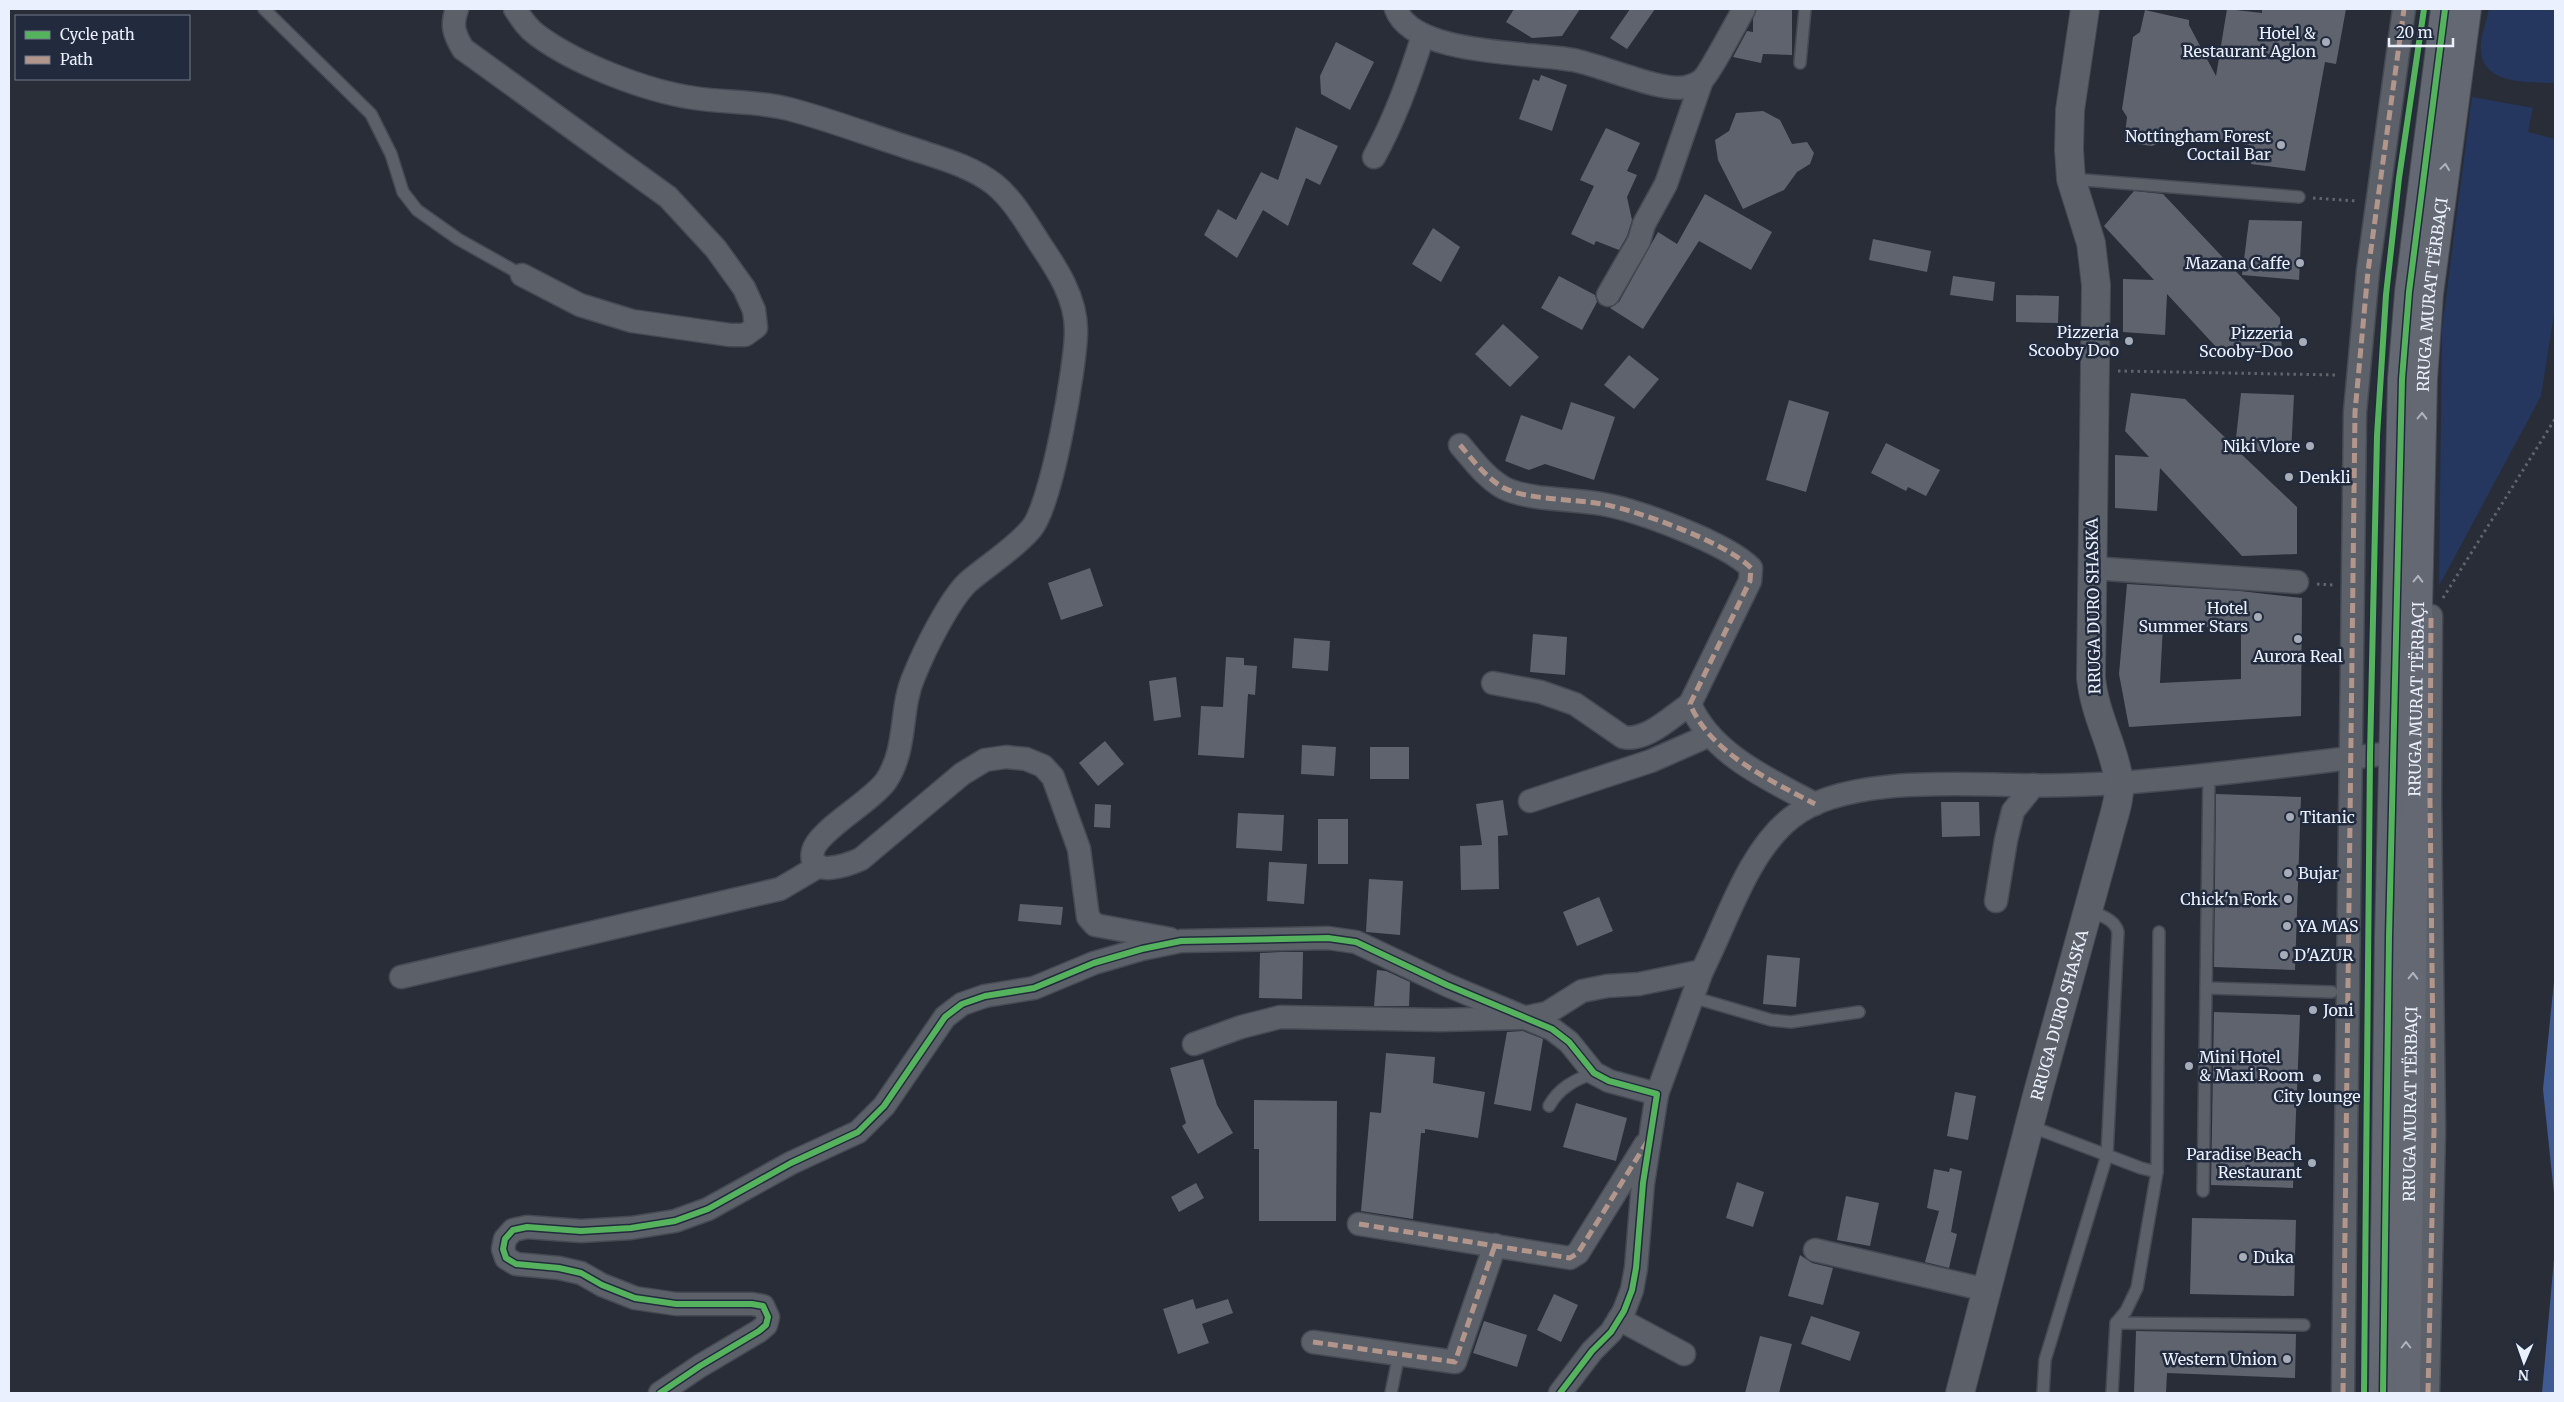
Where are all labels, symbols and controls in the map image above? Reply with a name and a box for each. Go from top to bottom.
legend [15,15,190,80]
scale bar [2389,15,2453,47]
place label: Hotel & Restaurant Aglon [2182,23,2316,61]
text: 20 m [2396,23,2433,42]
text: Cycle path [60,25,135,44]
marker: Hotel & Restaurant Aglon [2320,36,2332,48]
text: Path [60,50,93,69]
place label: Nottingham Forest Coctail Bar [2125,126,2272,164]
marker: Nottingham Forest Coctail Bar [2275,139,2287,151]
one-way arrow [2439,163,2450,171]
street label: RRUGA MURAT TËRBAÇI [2413,196,2452,392]
place label: Mazana Caffe [2185,253,2290,273]
marker: Mazana Caffe [2294,257,2306,269]
place label: Pizzeria Scooby Doo [2028,322,2119,360]
place label: Pizzeria Scooby-Doo [2199,323,2293,361]
marker: Pizzeria Scooby Doo [2123,335,2135,347]
marker: Pizzeria Scooby-Doo [2297,336,2309,348]
one-way arrow [2417,412,2427,420]
place label: Niki Vlore [2223,436,2300,456]
marker: Niki Vlore [2304,440,2316,452]
place label: Denkli [2299,467,2351,487]
marker: Denkli [2283,471,2295,483]
street label: RRUGA DURO SHASKA [2081,517,2105,694]
one-way arrow [2413,574,2423,582]
place label: Hotel Summer Stars [2139,598,2248,636]
street label: RRUGA MURAT TËRBAÇI [2404,601,2428,797]
marker: Hotel Summer Stars [2252,611,2264,623]
marker: Aurora Real [2292,633,2304,645]
place label: Aurora Real [2252,646,2343,666]
place label: Titanic [2300,807,2355,827]
marker: Titanic [2284,811,2296,823]
place label: Bujar [2298,863,2339,883]
marker: Bujar [2282,867,2294,879]
place label: Chick'n Fork [2180,889,2279,909]
marker: Chick'n Fork [2282,893,2294,905]
place label: YA MAS [2296,916,2358,936]
marker: YA MAS [2281,920,2293,932]
street label: RRUGA DURO SHASKA [2026,926,2093,1102]
place label: D'AZUR [2294,945,2354,965]
marker: D'AZUR [2278,949,2290,961]
one-way arrow [2408,972,2418,980]
place label: Joni [2322,1000,2354,1020]
marker: Joni [2307,1004,2319,1016]
street label: RRUGA MURAT TËRBAÇI [2399,1006,2421,1202]
place label: Mini Hotel & Maxi Room [2199,1047,2304,1085]
marker: Mini Hotel & Maxi Room [2183,1060,2195,1072]
marker: City lounge [2311,1072,2323,1084]
place label: City lounge [2273,1086,2361,1106]
place label: Paradise Beach Restaurant [2186,1144,2303,1182]
marker: Paradise Beach Restaurant [2306,1157,2318,1169]
place label: Duka [2253,1247,2294,1267]
marker: Duka [2237,1251,2249,1263]
north arrow [2499,1337,2549,1387]
one-way arrow [2401,1340,2411,1348]
place label: Western Union [2161,1349,2277,1369]
marker: Western Union [2281,1353,2293,1365]
text: N [2518,1366,2529,1384]

